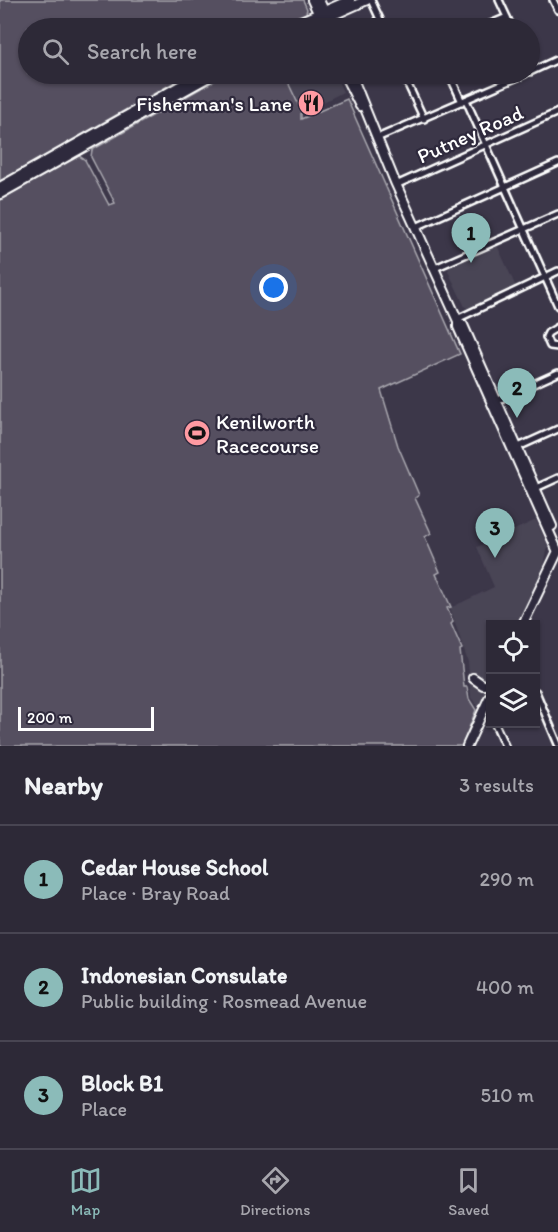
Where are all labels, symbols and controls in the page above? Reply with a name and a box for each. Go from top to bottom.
search box [18,18,540,84]
icon: search [39,35,72,68]
text: Search here [87,38,197,65]
restaurant icon: Fisherman's Lane [296,88,326,118]
place label: Fisherman's Lane [136,91,292,116]
street label: Putney Road [413,99,527,168]
pin: 1 [452,214,490,263]
your location [259,273,288,302]
pin: 2 [498,368,536,418]
place label: Kenilworth Racecourse [216,409,319,458]
sports icon: Kenilworth Racecourse [182,418,212,448]
pin: 3 [476,508,514,558]
map controls [486,620,540,728]
button: locate [486,620,540,674]
button: layers [486,674,540,728]
scale bar [18,704,154,732]
text: 200 m [27,708,72,727]
text: Nearby [24,769,103,801]
text: 3 results [459,773,534,797]
text: Cedar House School [81,854,268,881]
text: 1 [39,867,48,891]
text: 290 m [479,867,534,891]
text: Place · Bray Road [81,881,230,905]
text: Indonesian Consulate [81,962,287,989]
text: 2 [38,975,49,999]
text: 400 m [476,975,534,999]
text: Public building · Rosmead Avenue [81,989,367,1013]
text: Block B1 [81,1070,163,1097]
text: 3 [38,1083,49,1107]
text: 510 m [481,1083,534,1107]
text: Place [81,1097,127,1121]
tab: Map [69,1164,102,1219]
tab: Directions [240,1164,310,1219]
tab: Saved [448,1164,489,1219]

